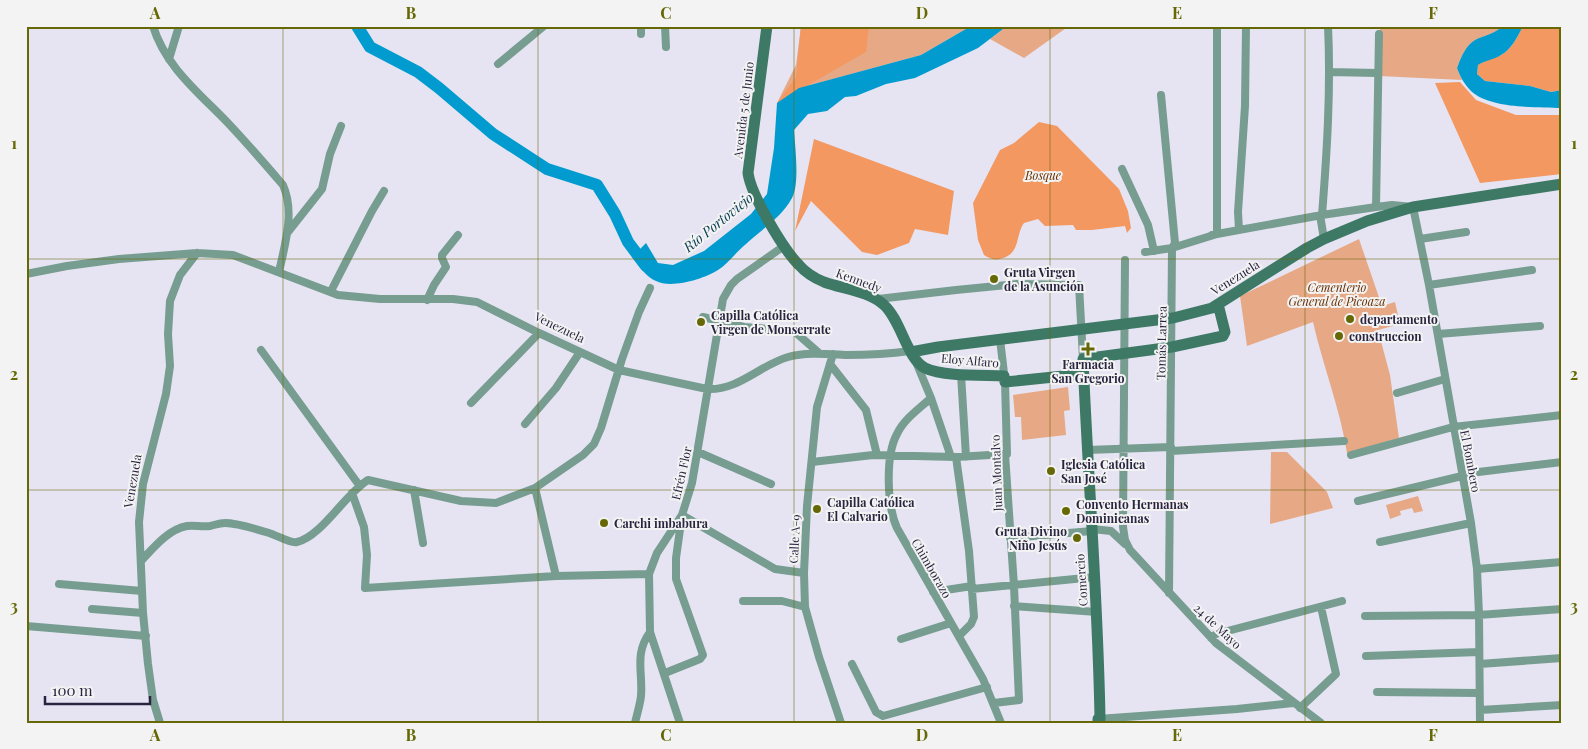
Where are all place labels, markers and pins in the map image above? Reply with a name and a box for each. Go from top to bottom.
place label: Gruta Virgen de la Asunción [1004,264,1085,294]
marker: Gruta Virgen de la Asunción [988,273,1000,285]
place label: Capilla Católica Virgen de Monserrate [710,307,831,337]
place label: departamento [1360,311,1438,327]
marker: departamento [1344,313,1356,325]
marker: Capilla Católica Virgen de Monserrate [695,316,707,328]
place label: construccion [1349,328,1422,344]
marker: construccion [1333,330,1345,342]
marker: Farmacia San Gregorio [1082,343,1094,355]
place label: Farmacia San Gregorio [1051,356,1125,386]
place label: Iglesia Católica San José [1061,456,1146,486]
marker: Iglesia Católica San José [1045,465,1057,477]
place label: Capilla Católica El Calvario [827,494,915,524]
place label: Convento Hermanas Dominicanas [1076,496,1189,526]
marker: Capilla Católica El Calvario [811,503,823,515]
marker: Convento Hermanas Dominicanas [1060,505,1072,517]
place label: Carchi imbabura [614,515,709,531]
marker: Carchi imbabura [598,517,610,529]
place label: Gruta Divino Niño Jesús [995,523,1067,553]
marker: Gruta Divino Niño Jesús [1071,532,1083,544]

